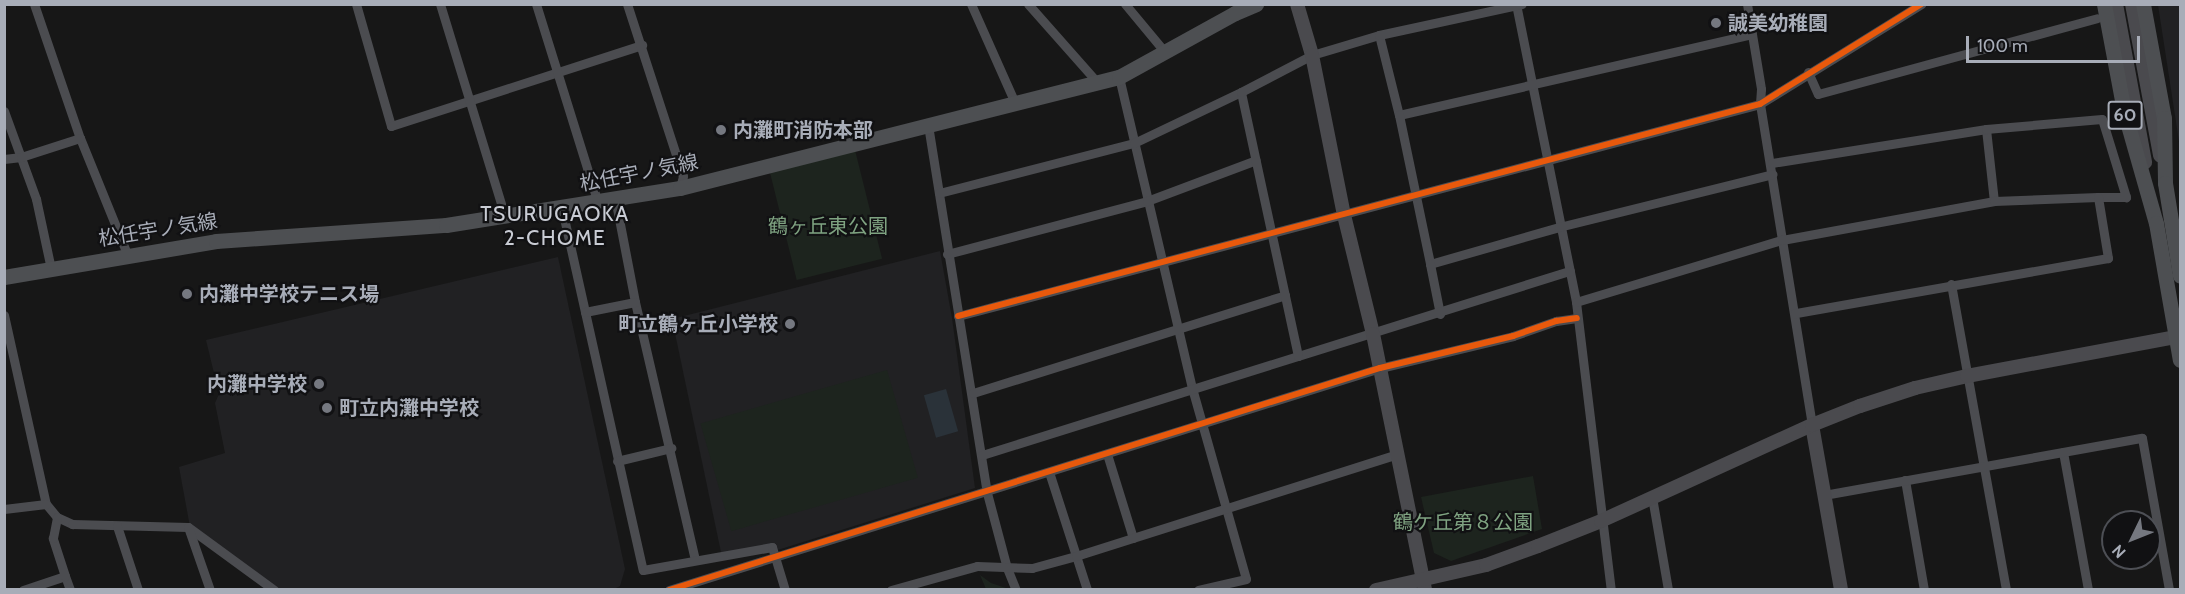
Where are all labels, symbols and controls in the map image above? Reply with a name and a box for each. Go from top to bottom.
place label: 誠美幼稚園 [1728,11,1828,35]
marker: 誠美幼稚園 [1709,16,1723,30]
scale bar [1969,24,2143,62]
text: 100 m [1977,35,2028,57]
road number: 60 [2107,100,2143,130]
place label: 内灘町消防本部 [733,118,873,142]
marker: 内灘町消防本部 [714,123,728,137]
street label: 松任宇ノ気線 [578,150,700,196]
district label: TSURUGAOKA 2-CHOME [480,201,630,251]
street label: 松任宇ノ気線 [97,209,219,251]
park label: 鶴ヶ丘東公園 [768,214,888,238]
place label: 内灘中学校テニス場 [199,282,379,306]
marker: 内灘中学校テニス場 [180,287,194,301]
place label: 町立鶴ヶ丘小学校 [618,312,778,336]
marker: 町立鶴ヶ丘小学校 [783,317,797,331]
place label: 内灘中学校 [207,372,307,396]
marker: 内灘中学校 [312,377,326,391]
place label: 町立内灘中学校 [339,396,479,420]
marker: 町立内灘中学校 [320,401,334,415]
park label: 鶴ケ丘第８公園 [1393,510,1533,534]
north arrow [2101,510,2161,570]
text: N [2108,541,2130,562]

